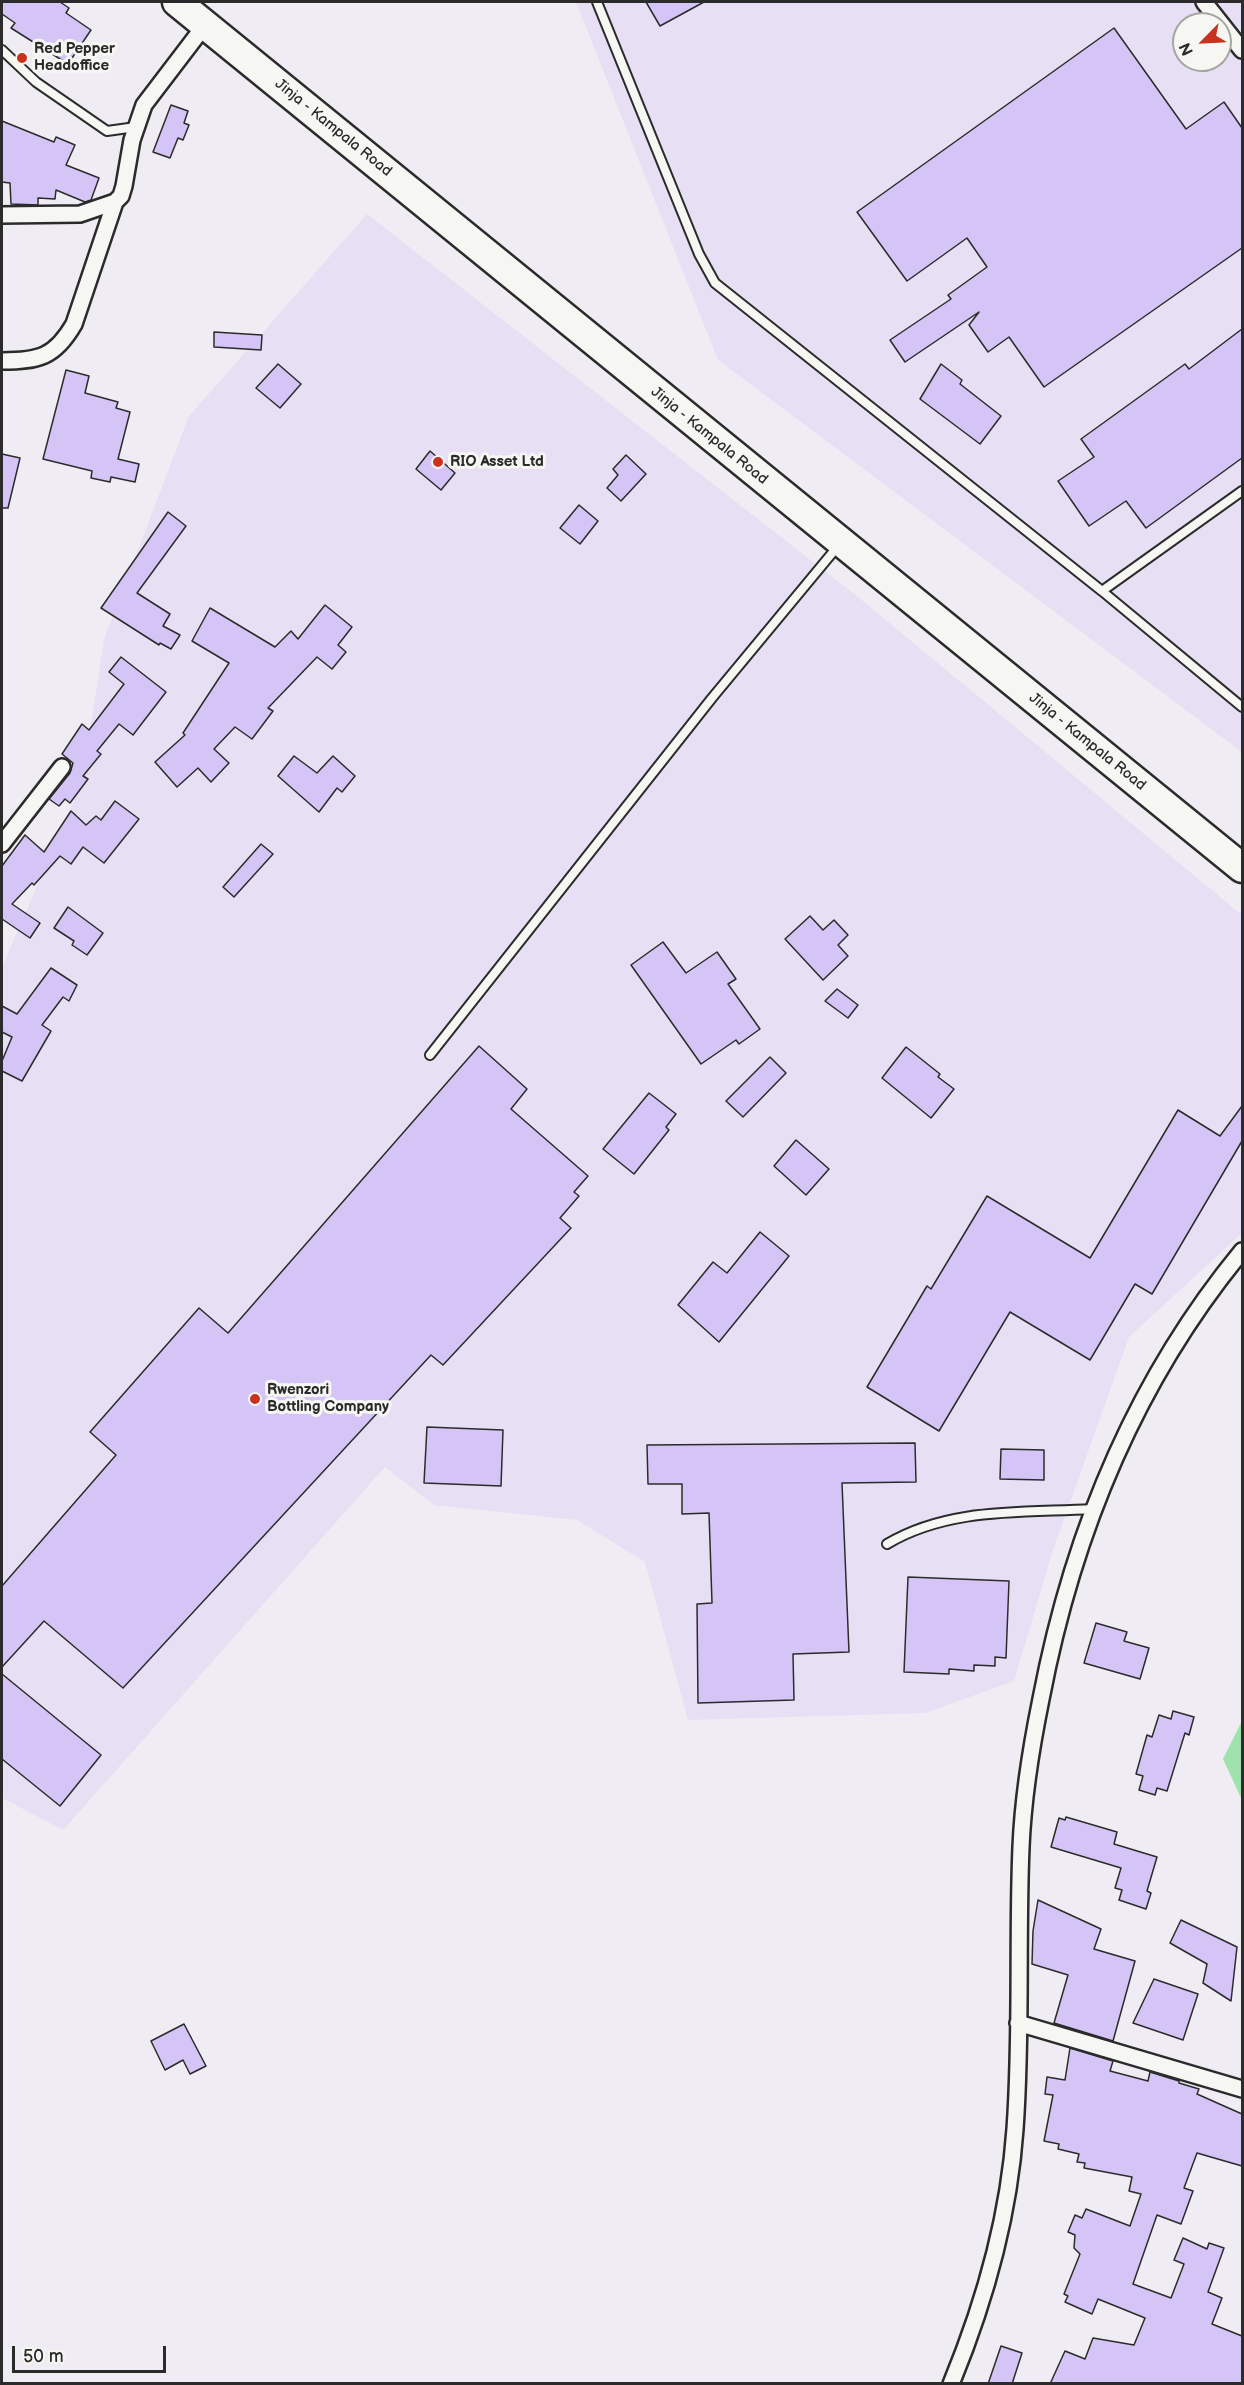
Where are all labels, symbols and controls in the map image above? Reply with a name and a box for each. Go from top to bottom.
north arrow [1172,12,1232,72]
text: N [1176,39,1198,58]
place label: Red Pepper Headoffice [34,40,115,75]
marker: Red Pepper Headoffice [15,51,29,65]
street label: Jinja - Kampala Road [271,75,395,181]
street label: Jinja - Kampala Road [647,383,771,489]
place label: RIO Asset Ltd [450,453,544,471]
marker: RIO Asset Ltd [431,455,445,469]
street label: Jinja - Kampala Road [1025,689,1149,795]
place label: Rwenzori Bottling Company [267,1381,389,1416]
marker: Rwenzori Bottling Company [248,1392,262,1406]
scale bar [15,2334,170,2372]
text: 50 m [23,2346,64,2367]

